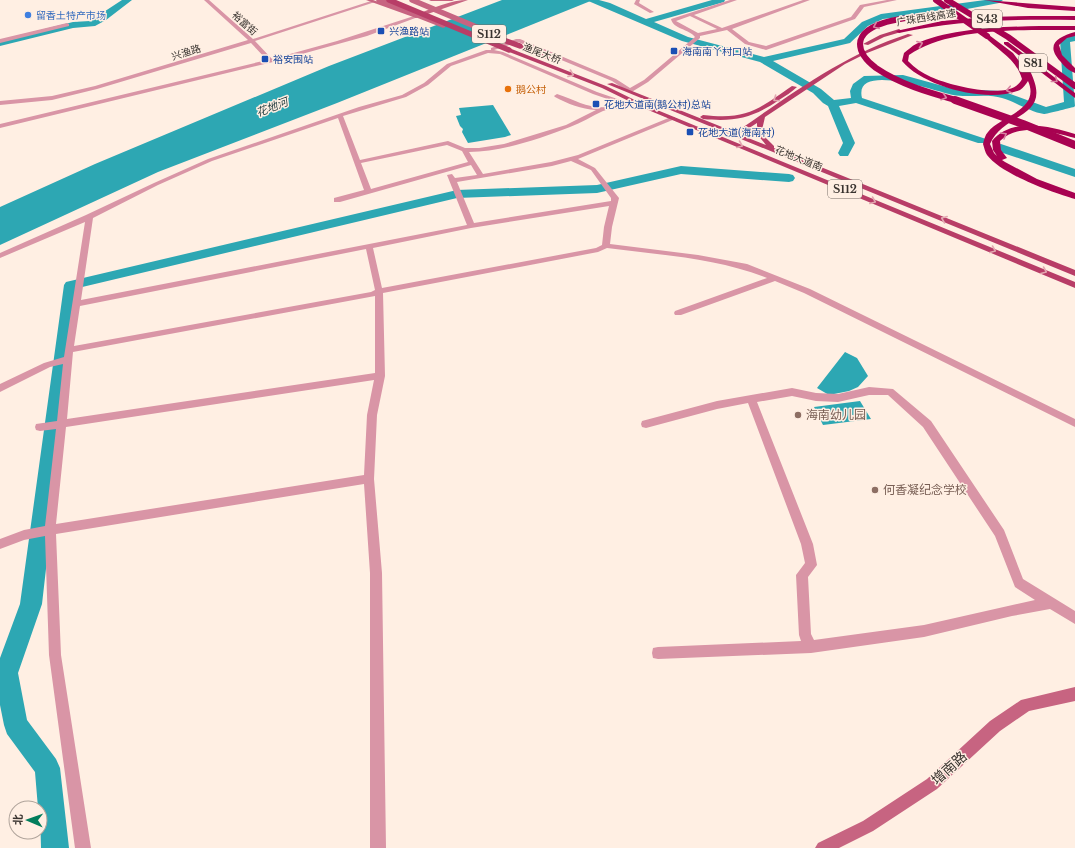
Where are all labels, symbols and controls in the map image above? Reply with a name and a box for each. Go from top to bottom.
street label: 广珠西线高速 [895,6,957,29]
place label: 留香土特产市场 [36,9,106,22]
street label: 裕富街 [229,9,260,38]
marker: 留香土特产市场 [23,10,33,20]
road number: S43 [972,10,1002,28]
one-way arrow [872,21,880,29]
place label: 兴渔路站 [389,25,429,38]
road number: S112 [472,25,506,43]
marker: 兴渔路站 [376,26,386,36]
street label: 渔尾大桥 [521,40,563,67]
one-way arrow [917,41,924,49]
street label: 兴渔路 [170,42,202,63]
place label: 海南南丫村口站 [682,45,752,58]
marker: 海南南丫村口站 [669,46,679,56]
place label: 裕安围站 [273,53,313,66]
marker: 裕安围站 [260,54,270,64]
road number: S81 [1019,54,1047,72]
one-way arrow [567,70,574,78]
one-way arrow [1051,76,1058,83]
place label: 鹅公村 [516,83,546,96]
marker: 鹅公村 [503,84,513,94]
one-way arrow [1006,85,1012,93]
one-way arrow [940,92,947,101]
water label: 花地河 [254,94,292,119]
one-way arrow [774,94,781,101]
place label: 花地大道南(鹅公村)总站 [604,98,711,111]
marker: 花地大道南(鹅公村)总站 [591,99,601,109]
place label: 花地大道(海南村) [698,126,775,139]
marker: 花地大道(海南村) [685,127,695,137]
one-way arrow [1000,132,1007,140]
one-way arrow [736,141,743,149]
street label: 花地大道南 [773,143,824,174]
road number: S112 [828,180,862,198]
one-way arrow [869,196,876,204]
one-way arrow [940,216,947,224]
one-way arrow [989,246,996,254]
one-way arrow [1040,267,1047,275]
place label: 海南幼儿园 [806,407,866,422]
marker: 海南幼儿园 [793,410,803,420]
place label: 何香凝纪念学校 [883,482,967,497]
marker: 何香凝纪念学校 [870,485,880,495]
street label: 增南路 [927,747,971,789]
north arrow [8,800,48,840]
text: 北 [11,814,25,825]

